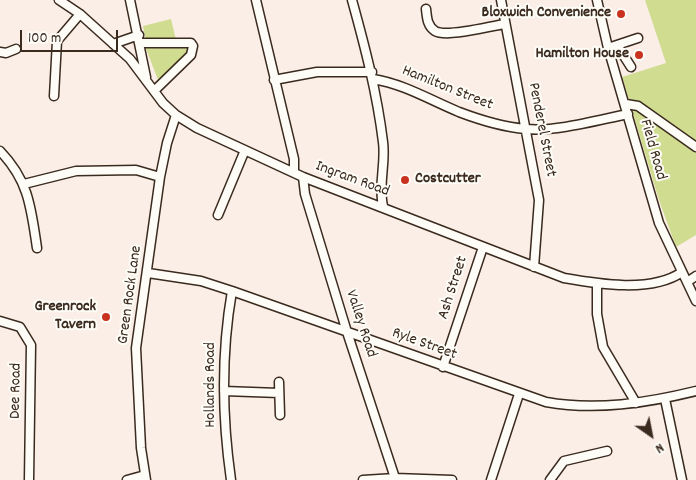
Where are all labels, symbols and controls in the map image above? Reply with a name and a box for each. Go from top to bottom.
place label: Bloxwich Convenience [482,4,611,24]
marker: Bloxwich Convenience [615,8,627,20]
scale bar [22,20,120,52]
text: 100 m [28,28,61,50]
place label: Hamilton House [536,45,629,65]
marker: Hamilton House [633,49,645,61]
street label: Hamilton Street [399,62,495,116]
street label: Penderel Street [522,81,560,179]
street label: Field Road [634,118,670,182]
street label: Ingram Road [312,158,392,202]
place label: Costcutter [415,170,481,190]
marker: Costcutter [399,174,411,186]
street label: Green Rock Lane [115,245,147,345]
street label: Ash Street [435,254,473,322]
street label: Valley Road [340,288,380,360]
place label: Greenrock Tavern [34,298,96,336]
marker: Greenrock Tavern [100,311,112,323]
street label: Ryle Street [389,324,459,366]
street label: Hollands Road [202,342,222,428]
street label: Dee Road [7,363,27,419]
north arrow [626,410,676,460]
text: N [651,437,668,458]

